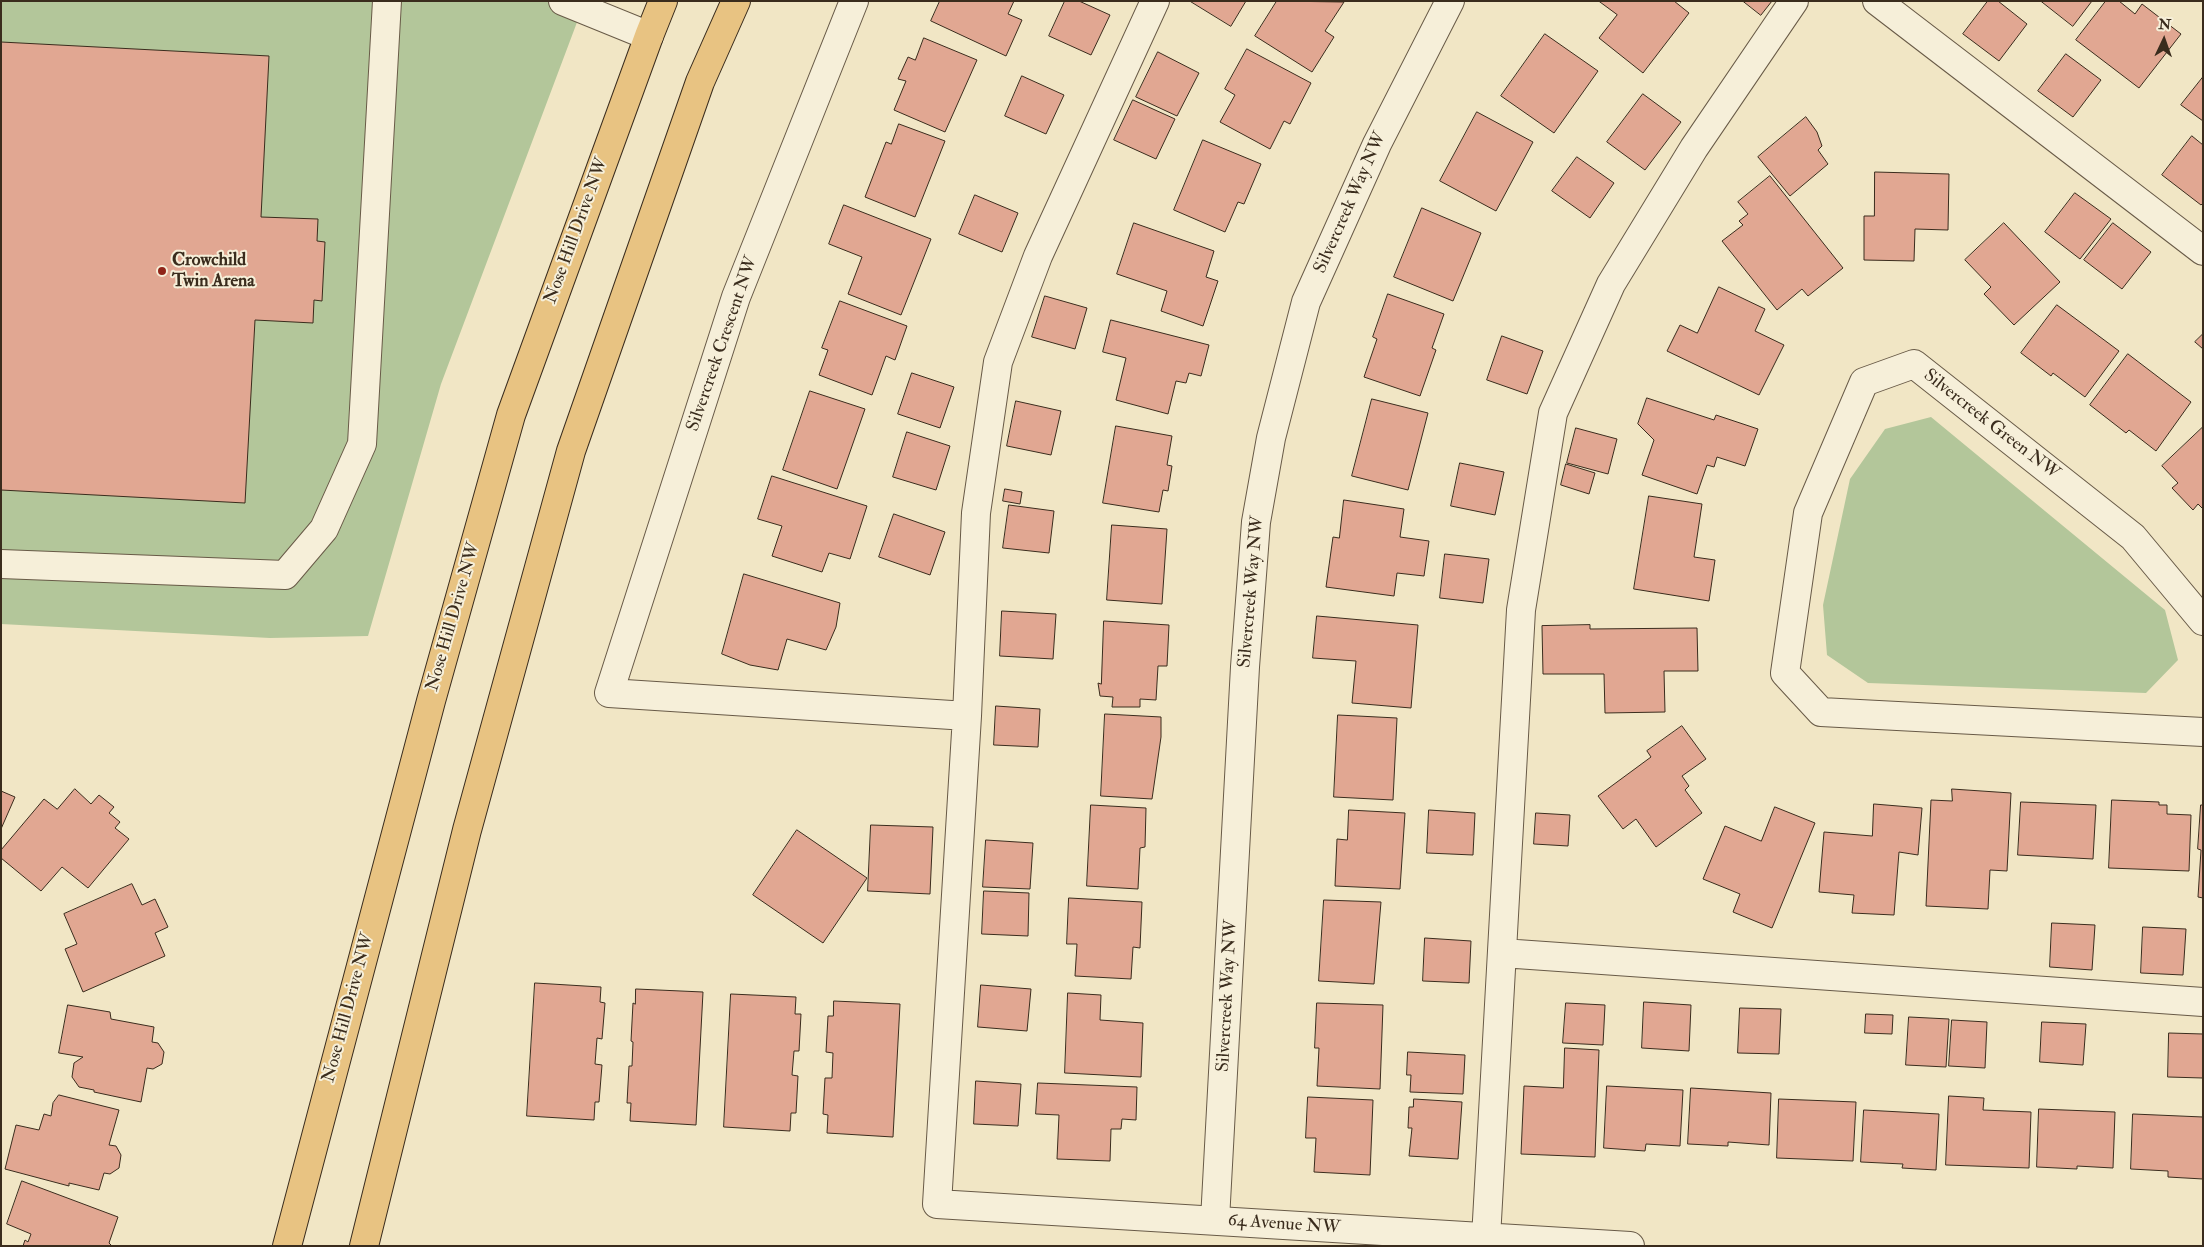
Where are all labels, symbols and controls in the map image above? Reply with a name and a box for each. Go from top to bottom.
north arrow [2139,15,2189,65]
text: N [2158,16,2172,33]
street label: Silvercreek Way NW [1310,129,1392,277]
street label: Nose Hill Drive NW [541,155,613,307]
place label: Crowchild Twin Arena [172,250,255,292]
street label: Silvercreek Crescent NW [683,254,763,434]
marker: Crowchild Twin Arena [156,265,168,277]
street label: Silvercreek Green NW [1919,365,2063,485]
street label: Silvercreek Way NW [1235,515,1269,669]
street label: Nose Hill Drive NW [422,540,486,694]
street label: Silvercreek Way NW [1213,919,1243,1073]
street label: Nose Hill Drive NW [319,931,379,1085]
street label: 64 Avenue NW [1227,1210,1341,1240]

